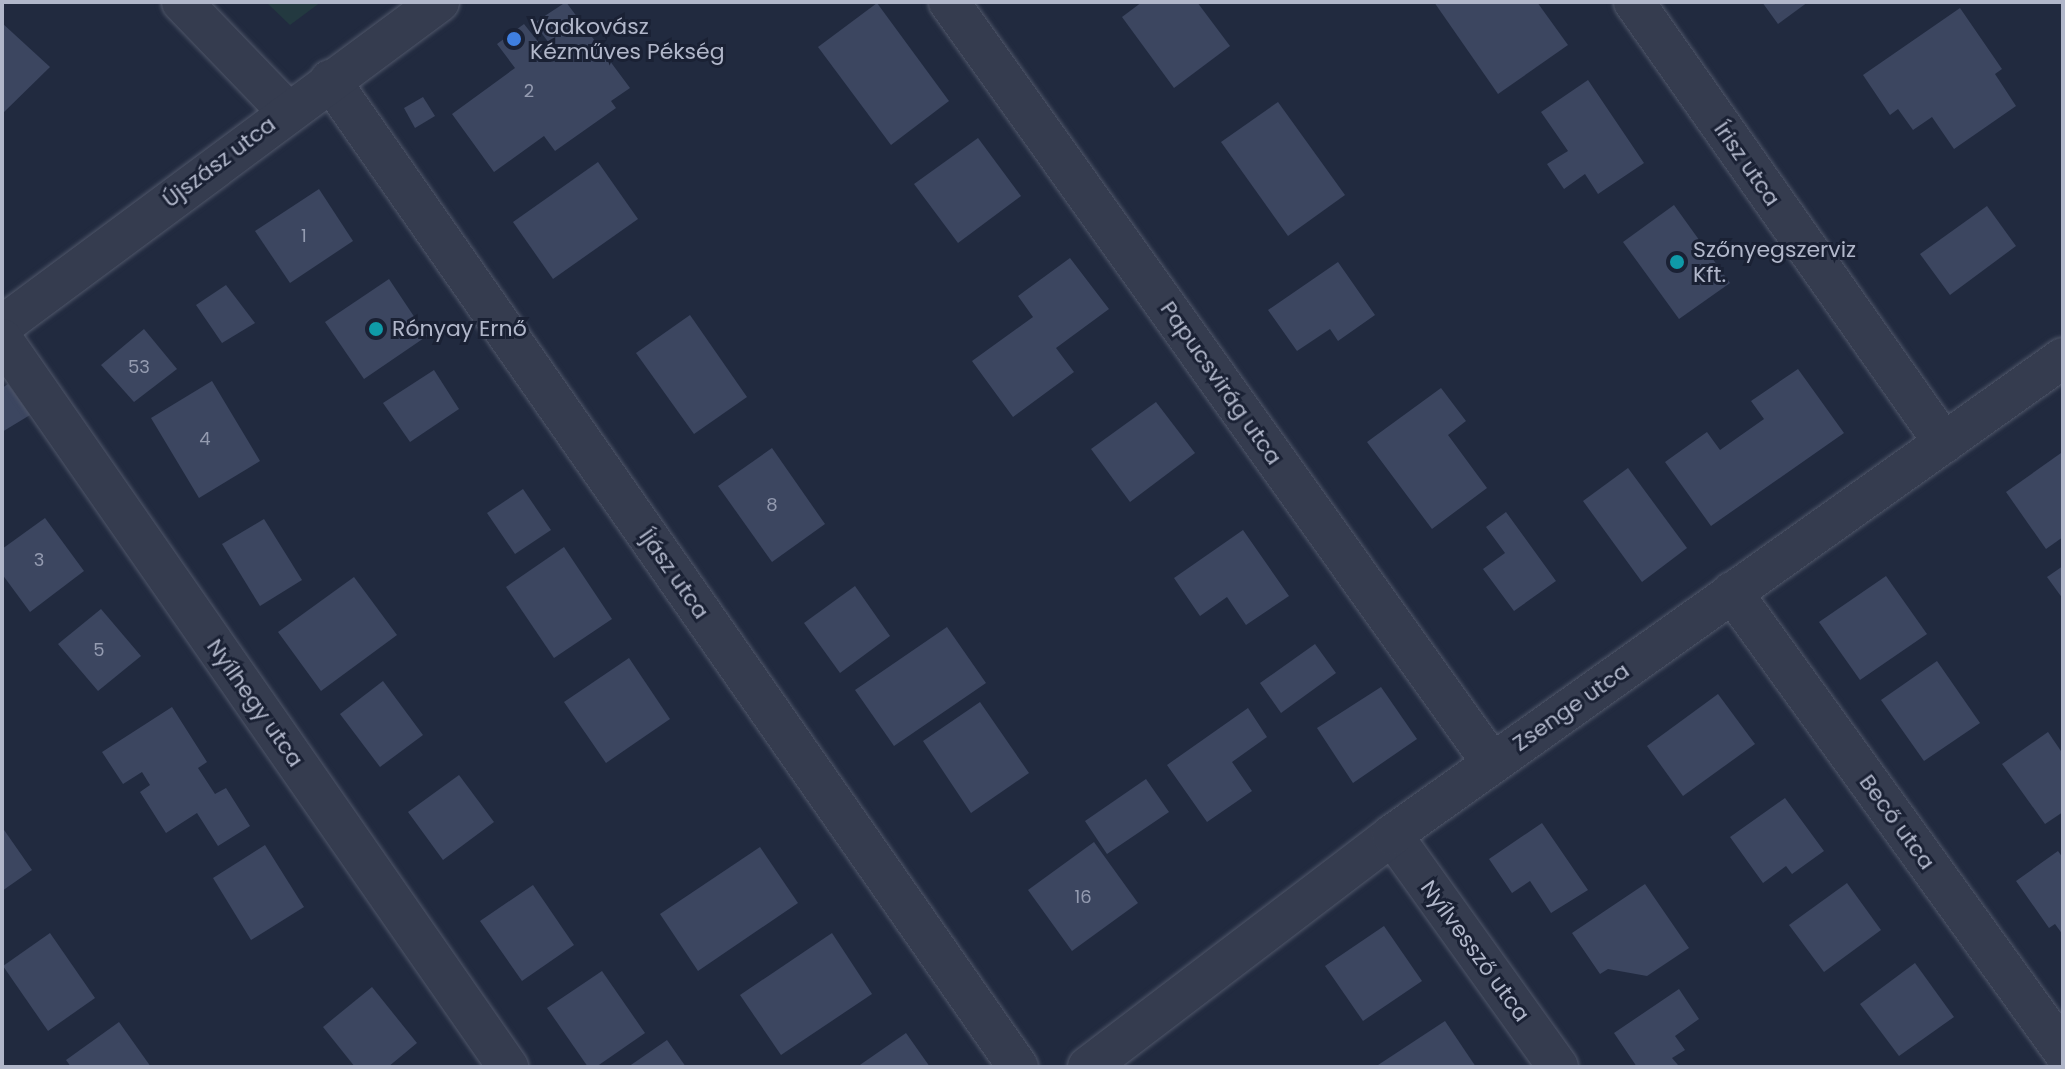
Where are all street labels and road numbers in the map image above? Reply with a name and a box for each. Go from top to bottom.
street label: Újszász utca [157,111,281,213]
street label: Írisz utca [1708,117,1786,211]
street label: Papucsvirág utca [1155,296,1287,470]
street label: Íjász utca [634,524,714,624]
street label: Nyílhegy utca [201,634,309,772]
street label: Zsenge utca [1508,657,1634,757]
street label: Becő utca [1854,769,1940,875]
street label: Nyílvessző utca [1415,875,1535,1027]

